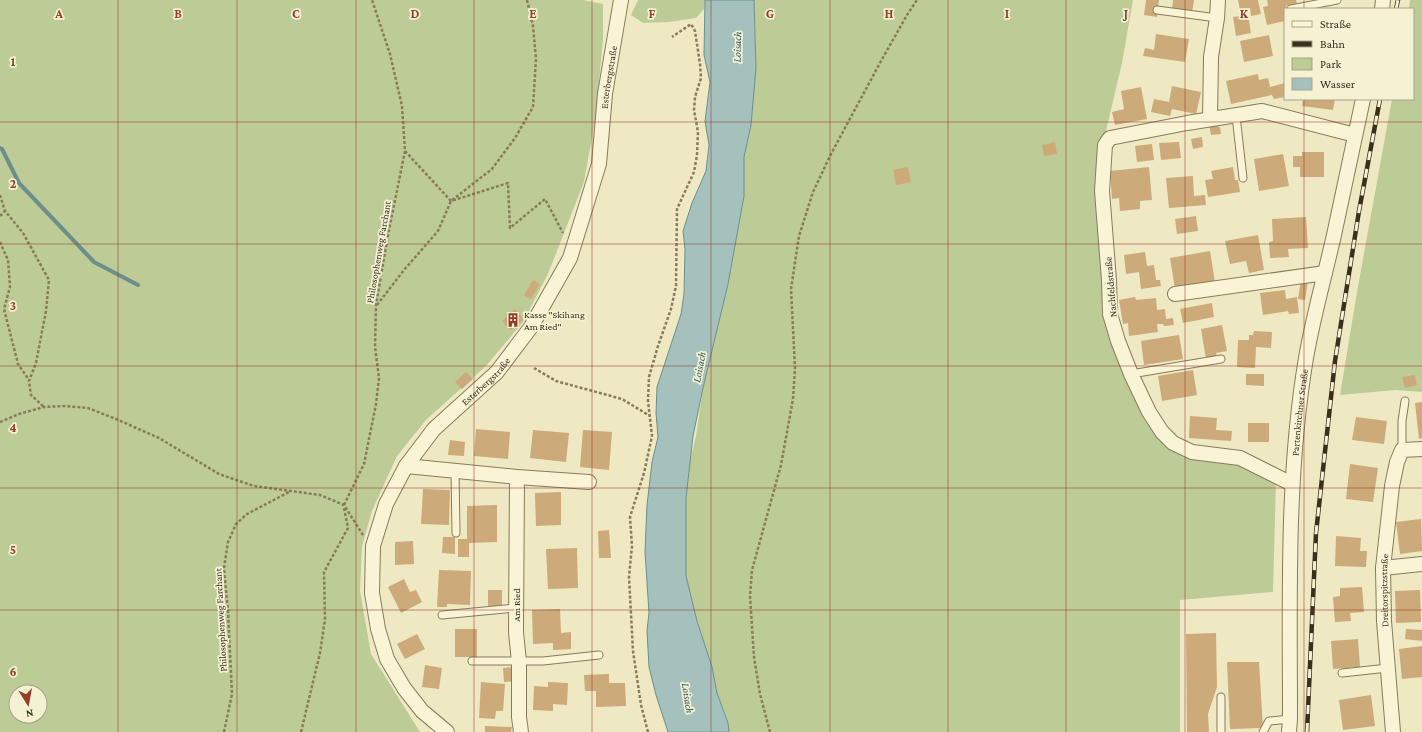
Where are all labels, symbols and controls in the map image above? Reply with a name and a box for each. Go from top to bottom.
text: A [54,6,63,21]
text: B [174,6,182,21]
text: C [292,6,300,21]
text: D [411,6,420,21]
text: E [529,6,537,21]
text: F [649,6,656,21]
text: G [766,6,774,21]
text: H [885,6,894,21]
text: I [1005,6,1009,21]
text: J [1122,6,1128,21]
text: K [1240,6,1249,21]
legend [1284,8,1414,100]
text: Straße [1320,17,1351,31]
water label: Loisach [731,31,743,63]
text: Bahn [1320,37,1346,51]
street label: Esterbergstraße [599,44,619,109]
text: 1 [11,54,16,69]
text: Park [1320,57,1342,71]
text: Wasser [1320,77,1356,91]
text: 2 [10,176,17,191]
street label: Philosophenweg Farchant [364,199,393,304]
street label: Nachfeldstraße [1102,255,1119,318]
text: 3 [10,298,16,313]
place label: Kasse "Skihang Am Ried" [524,309,585,332]
building icon: Kasse "Skihang Am Ried" [505,312,521,328]
water label: Loisach [690,351,708,383]
street label: Esterbergstraße [459,355,513,408]
street label: Partenkirchner Straße [1289,368,1310,456]
text: 4 [9,420,17,435]
text: 5 [10,542,16,557]
street label: Dreitorspitzstraße [1378,553,1391,627]
street label: Philosophenweg Farchant [212,567,229,672]
street label: Am Ried [511,588,522,622]
text: 6 [9,664,17,679]
water label: Loisach [680,682,696,714]
north arrow [8,684,48,724]
text: N [25,707,35,721]

